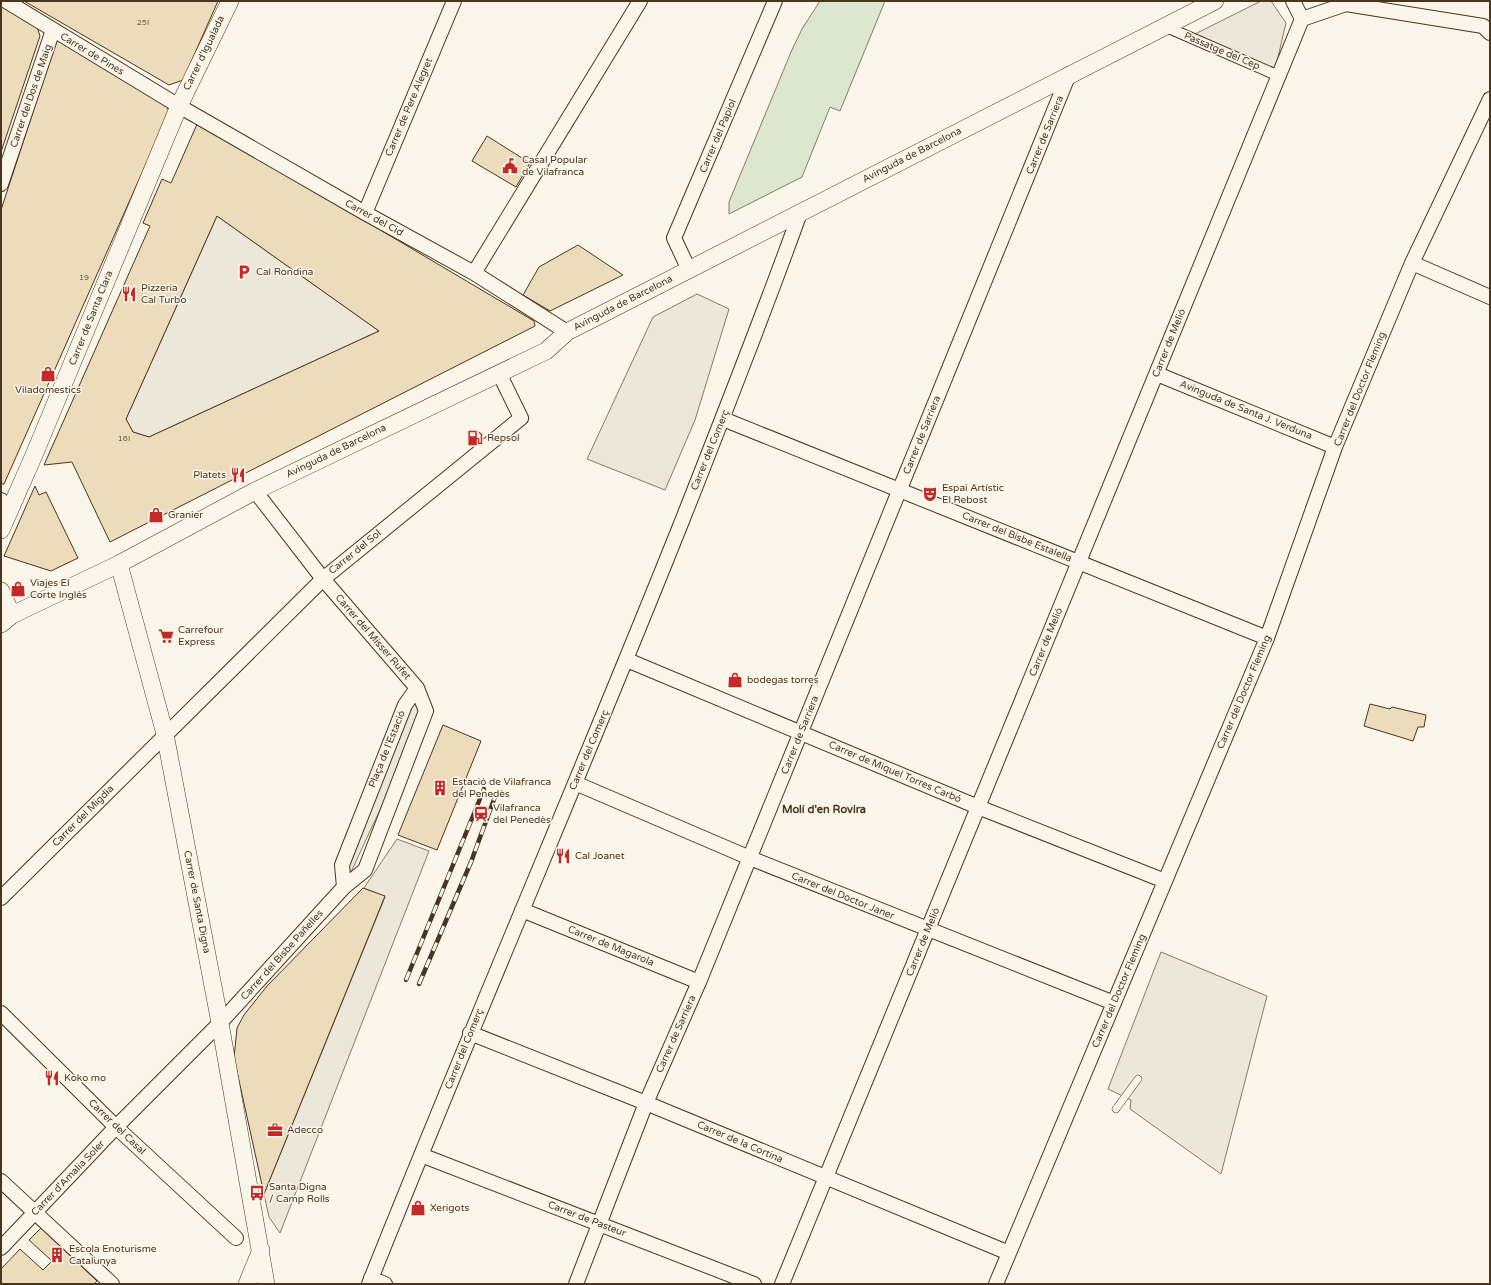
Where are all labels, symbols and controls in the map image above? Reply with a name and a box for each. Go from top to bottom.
street label: Carrer d'Igualada [181,14,227,92]
house number: 25I [137,18,149,27]
street label: Carrer de Pines [58,30,126,78]
street label: Passatge del Cep [1182,30,1262,72]
street label: Carrer del Dos de Maig [8,43,54,149]
street label: Carrer de Pere Alegret [383,56,435,158]
street label: Carrer de Sarriera [1024,94,1066,176]
street label: Carrer del Papiol [697,97,739,175]
street label: Avinguda de Barcelona [860,125,964,185]
place label: Casal Popular de Vilafranca [522,154,587,178]
public building icon: Casal Popular de Vilafranca [501,157,519,175]
street label: Carrer del Cid [343,197,405,239]
parking icon: Cal Rondina [235,263,253,281]
place label: Cal Rondina [256,266,313,278]
street label: Carrer de Santa Clara [67,269,115,367]
house number: 19 [79,273,89,282]
street label: Avinguda de Barcelona [571,273,675,333]
place label: Pizzeria Cal Turbo [141,282,186,306]
restaurant icon: Pizzeria Cal Turbo [120,285,138,303]
street label: Carrer de Melió [1150,307,1188,379]
street label: Carrer del Doctor Fleming [1332,330,1388,448]
shop icon: Viladomestics [39,365,57,383]
street label: Avinguda de Santa J. Verduna [1178,378,1314,442]
place label: Viladomestics [15,384,81,396]
street label: Carrer de Sarriera [901,394,943,476]
street label: Carrer del Comerç [688,408,732,492]
street label: Avinguda de Barcelona [284,422,388,480]
fuel station icon: Repsol [466,429,484,447]
place label: Repsol [487,432,519,444]
house number: 16I [118,434,130,443]
restaurant icon: Platets [229,466,247,484]
place label: Platets [193,469,226,481]
place label: Espai Artístic El Rebost [942,482,1004,506]
theatre icon: Espai Artístic El Rebost [921,485,939,503]
shop icon: Granier [147,506,165,524]
place label: Granier [168,509,203,521]
street label: Carrer del Bisbe Estalella [960,509,1074,565]
street label: Carrer del Sol [326,527,384,577]
place label: Viajes El Corte Inglés [30,577,87,601]
shop icon: Viajes El Corte Inglés [9,580,27,598]
street label: Carrer del Mísser Rufet [333,592,413,682]
street label: Carrer de Melió [1027,606,1065,678]
place label: Carrefour Express [178,624,223,648]
supermarket icon: Carrefour Express [157,627,175,645]
street label: Carrer del Doctor Fleming [1215,633,1273,751]
shop icon: bodegas torres [726,671,744,689]
place label: bodegas torres [747,674,819,686]
street label: Carrer de Sarriera [779,694,821,776]
street label: Carrer del Comerç [567,708,611,792]
street label: Plaça de l'Estació [366,709,408,789]
street label: Carrer de Miquel Torres Carbó [827,739,963,805]
place label: Estació de Vilafranca del Penedès [452,776,551,800]
building icon: Estació de Vilafranca del Penedès [431,779,449,797]
street label: Carrer del Migdia [50,783,116,849]
place label: Vilafranca del Penedès [493,802,551,826]
district label: Molí d'en Rovira [782,803,866,816]
station icon: Vilafranca del Penedès [472,805,490,823]
restaurant icon: Cal Joanet [554,847,572,865]
street label: Carrer de Santa Digna [181,850,213,954]
place label: Cal Joanet [575,850,625,862]
street label: Carrer del Doctor Janer [790,870,896,922]
street label: Carrer de Melió [904,906,942,978]
street label: Carrer del Bisbe Pañelles [238,907,326,1003]
street label: Carrer de Magarola [566,923,656,969]
street label: Carrer del Doctor Fleming [1090,932,1148,1050]
street label: Carrer de Sarriera [653,993,699,1075]
street label: Carrer del Comerç [442,1007,486,1091]
restaurant icon: Koko mo [43,1069,61,1087]
place label: Koko mo [64,1072,106,1084]
street label: Carrer del Casal [86,1097,148,1157]
street label: Carrer de la Cortina [695,1118,785,1166]
office icon: Adecco [266,1121,284,1139]
place label: Adecco [287,1124,323,1136]
street label: Carrer d'Amalia Soler [29,1138,107,1218]
place label: Santa Digna / Camp Rolls [269,1181,330,1205]
bus stop icon: Santa Digna / Camp Rolls [248,1184,266,1202]
shop icon: Xerigots [409,1199,427,1217]
street label: Carrer de Pasteur [546,1199,628,1240]
place label: Xerigots [430,1202,469,1214]
place label: Escola Enoturisme Catalunya [69,1243,157,1267]
building icon: Escola Enoturisme Catalunya [48,1246,66,1264]

